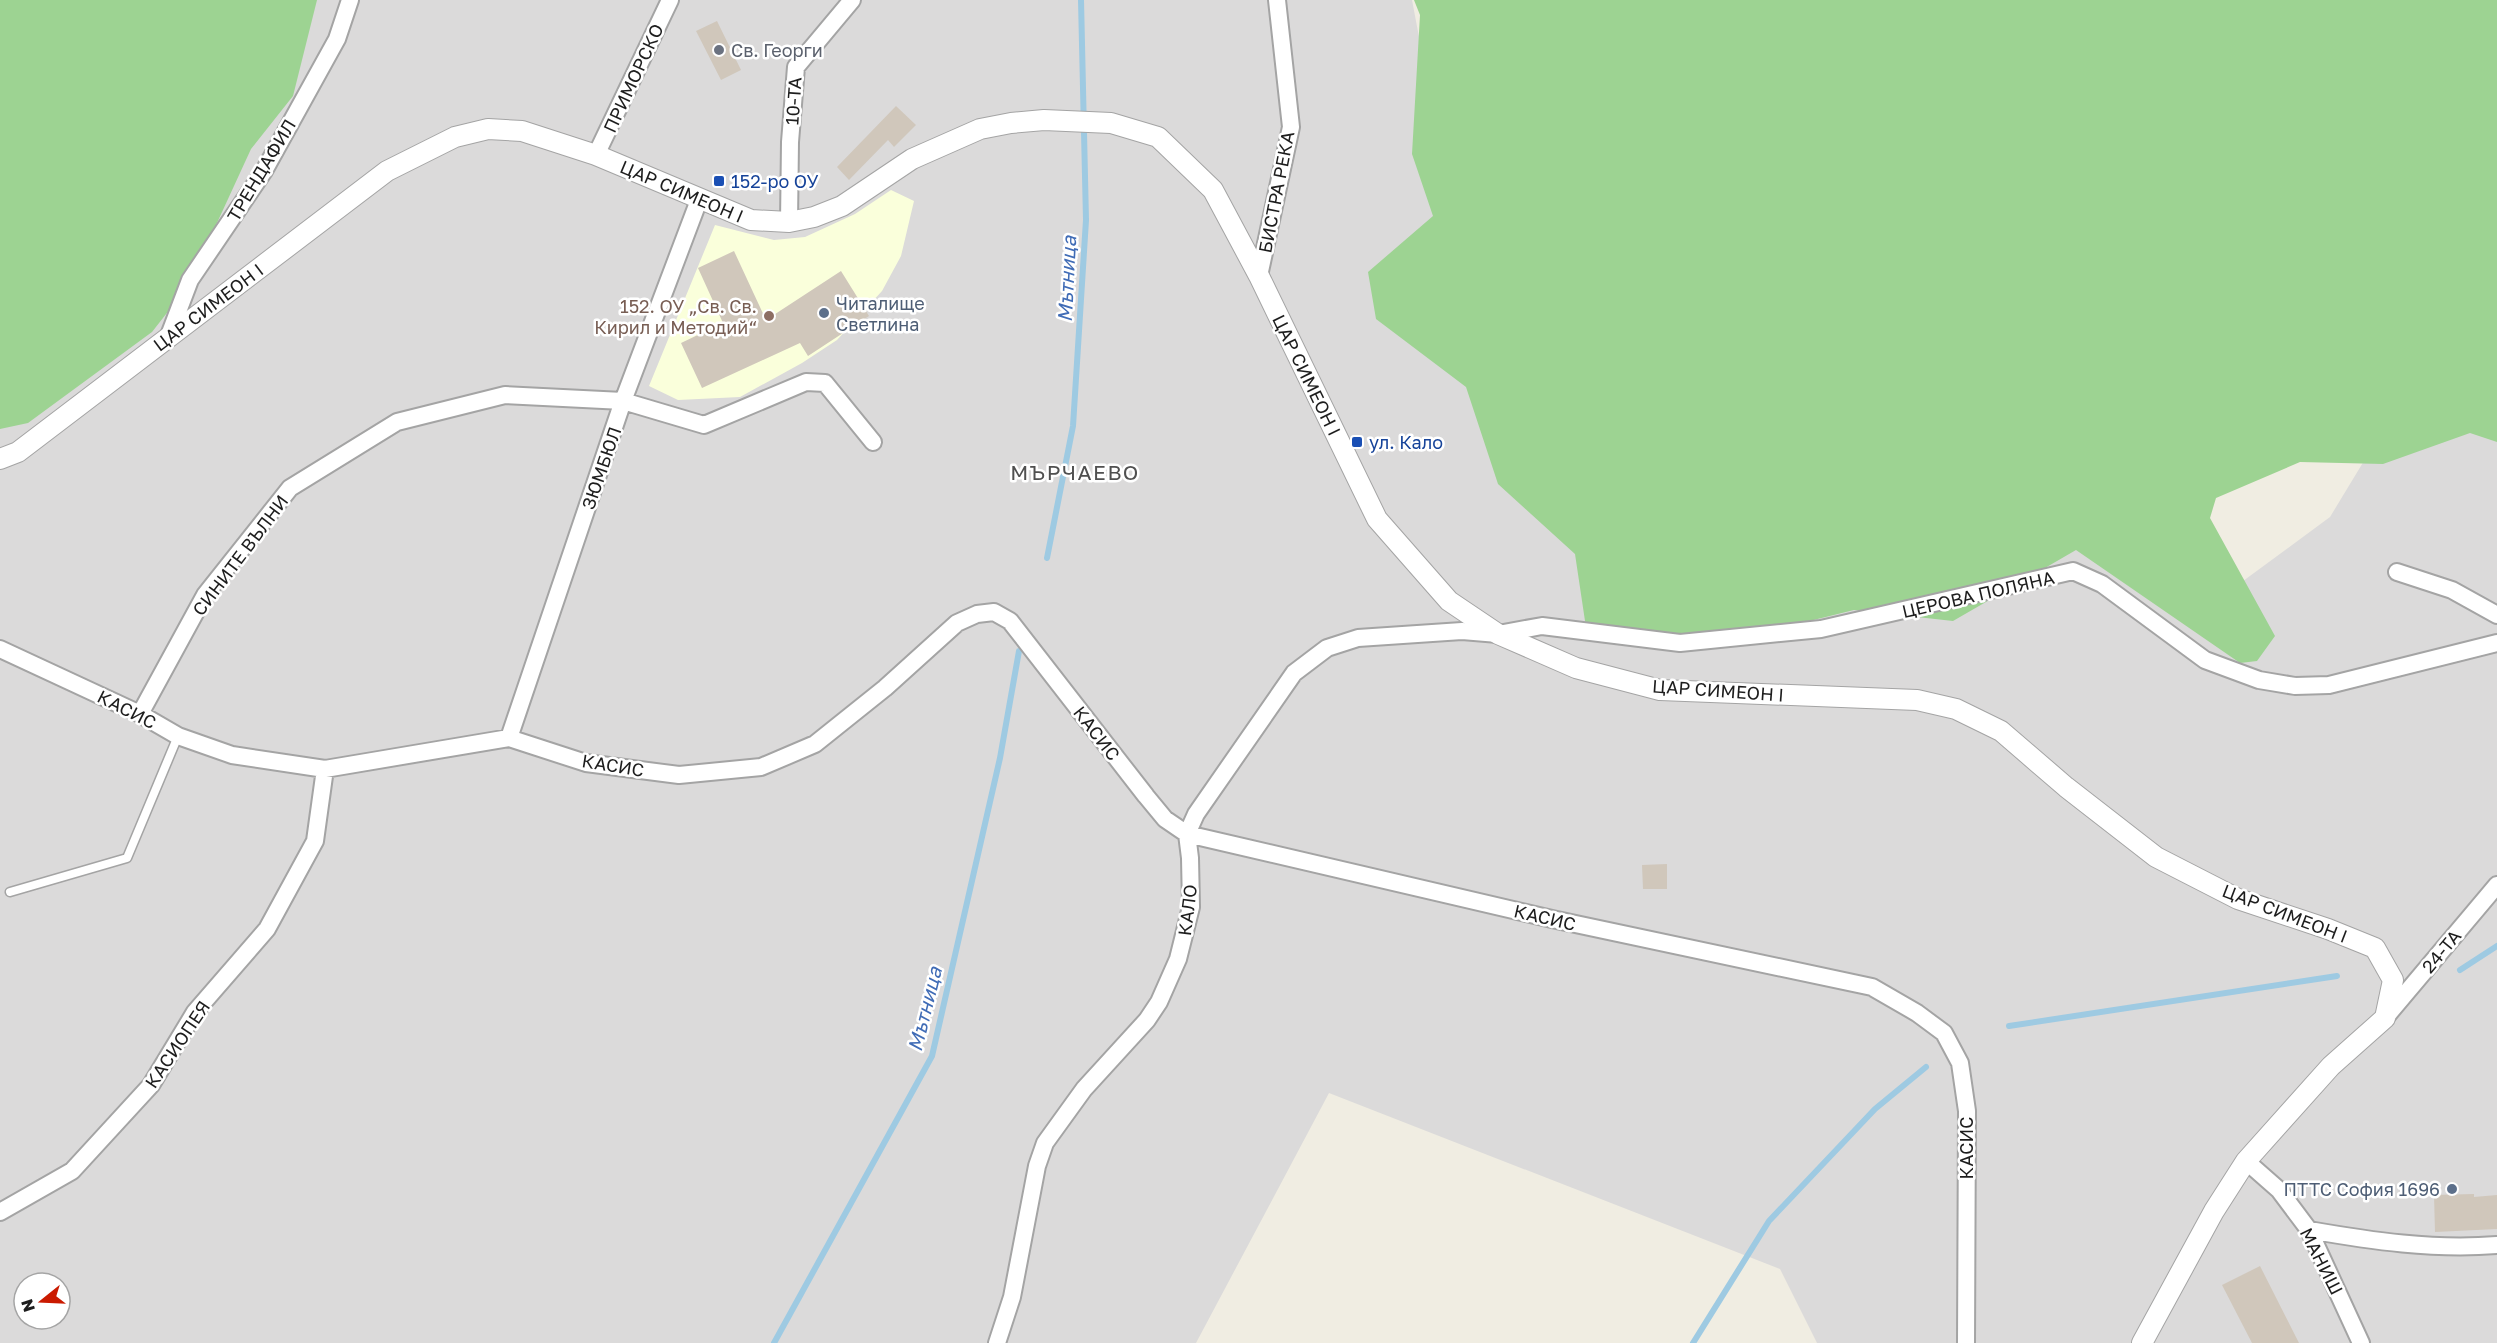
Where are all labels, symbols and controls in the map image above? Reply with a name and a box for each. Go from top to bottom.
street label: ПРИМОРСКО [598,20,668,136]
place label: Св. Георги [731,39,823,61]
marker: Св. Георги [712,43,726,57]
street label: 10-ТА [780,76,806,126]
street label: ТРЕНДАФИЛ [222,115,300,225]
street label: БИСТРА РЕКА [1253,129,1299,255]
street label: ЦАР СИМЕОН I [617,155,747,227]
place label: 152-ро ОУ [731,170,819,192]
marker: 152-ро ОУ [712,174,726,188]
water label: Мътница [1052,235,1080,323]
street label: ЦАР СИМЕОН I [149,258,267,356]
place label: Читалище Светлина [836,292,925,335]
place label: 152. ОУ „Св. Св. Кирил и Методий“ [594,295,757,338]
marker: Читалище Светлина [817,306,831,320]
marker: 152. ОУ „Св. Св. Кирил и Методий“ [762,309,776,323]
street label: ЦАР СИМЕОН I [1268,311,1346,439]
street label: ЗЮМБЮЛ [577,424,625,512]
place label: ул. Кало [1369,431,1443,453]
marker: ул. Кало [1350,435,1364,449]
district label: МЪРЧАЕВО [1010,459,1140,485]
street label: СИНИТЕ ВЪЛНИ [187,490,293,620]
street label: ЦЕРОВА ПОЛЯНА [1900,566,2056,622]
street label: ЦАР СИМЕОН I [1651,674,1785,706]
street label: КАСИС [94,685,160,733]
street label: КАСИС [1069,701,1125,765]
street label: КАСИС [580,749,646,781]
street label: ЦАР СИМЕОН I [2219,879,2351,947]
street label: КАЛО [1173,883,1201,937]
street label: КАСИС [1512,899,1578,935]
street label: 24-ТА [2417,925,2465,977]
water label: Мътница [902,964,946,1054]
street label: КАСИОПЕЯ [140,996,214,1092]
street label: КАСИС [1955,1117,1977,1179]
place label: ПТТС София 1696 [2284,1178,2440,1200]
marker: ПТТС София 1696 [2445,1182,2459,1196]
street label: МАНИШ [2296,1224,2348,1298]
north arrow [12,1271,72,1331]
text: N [16,1297,39,1315]

